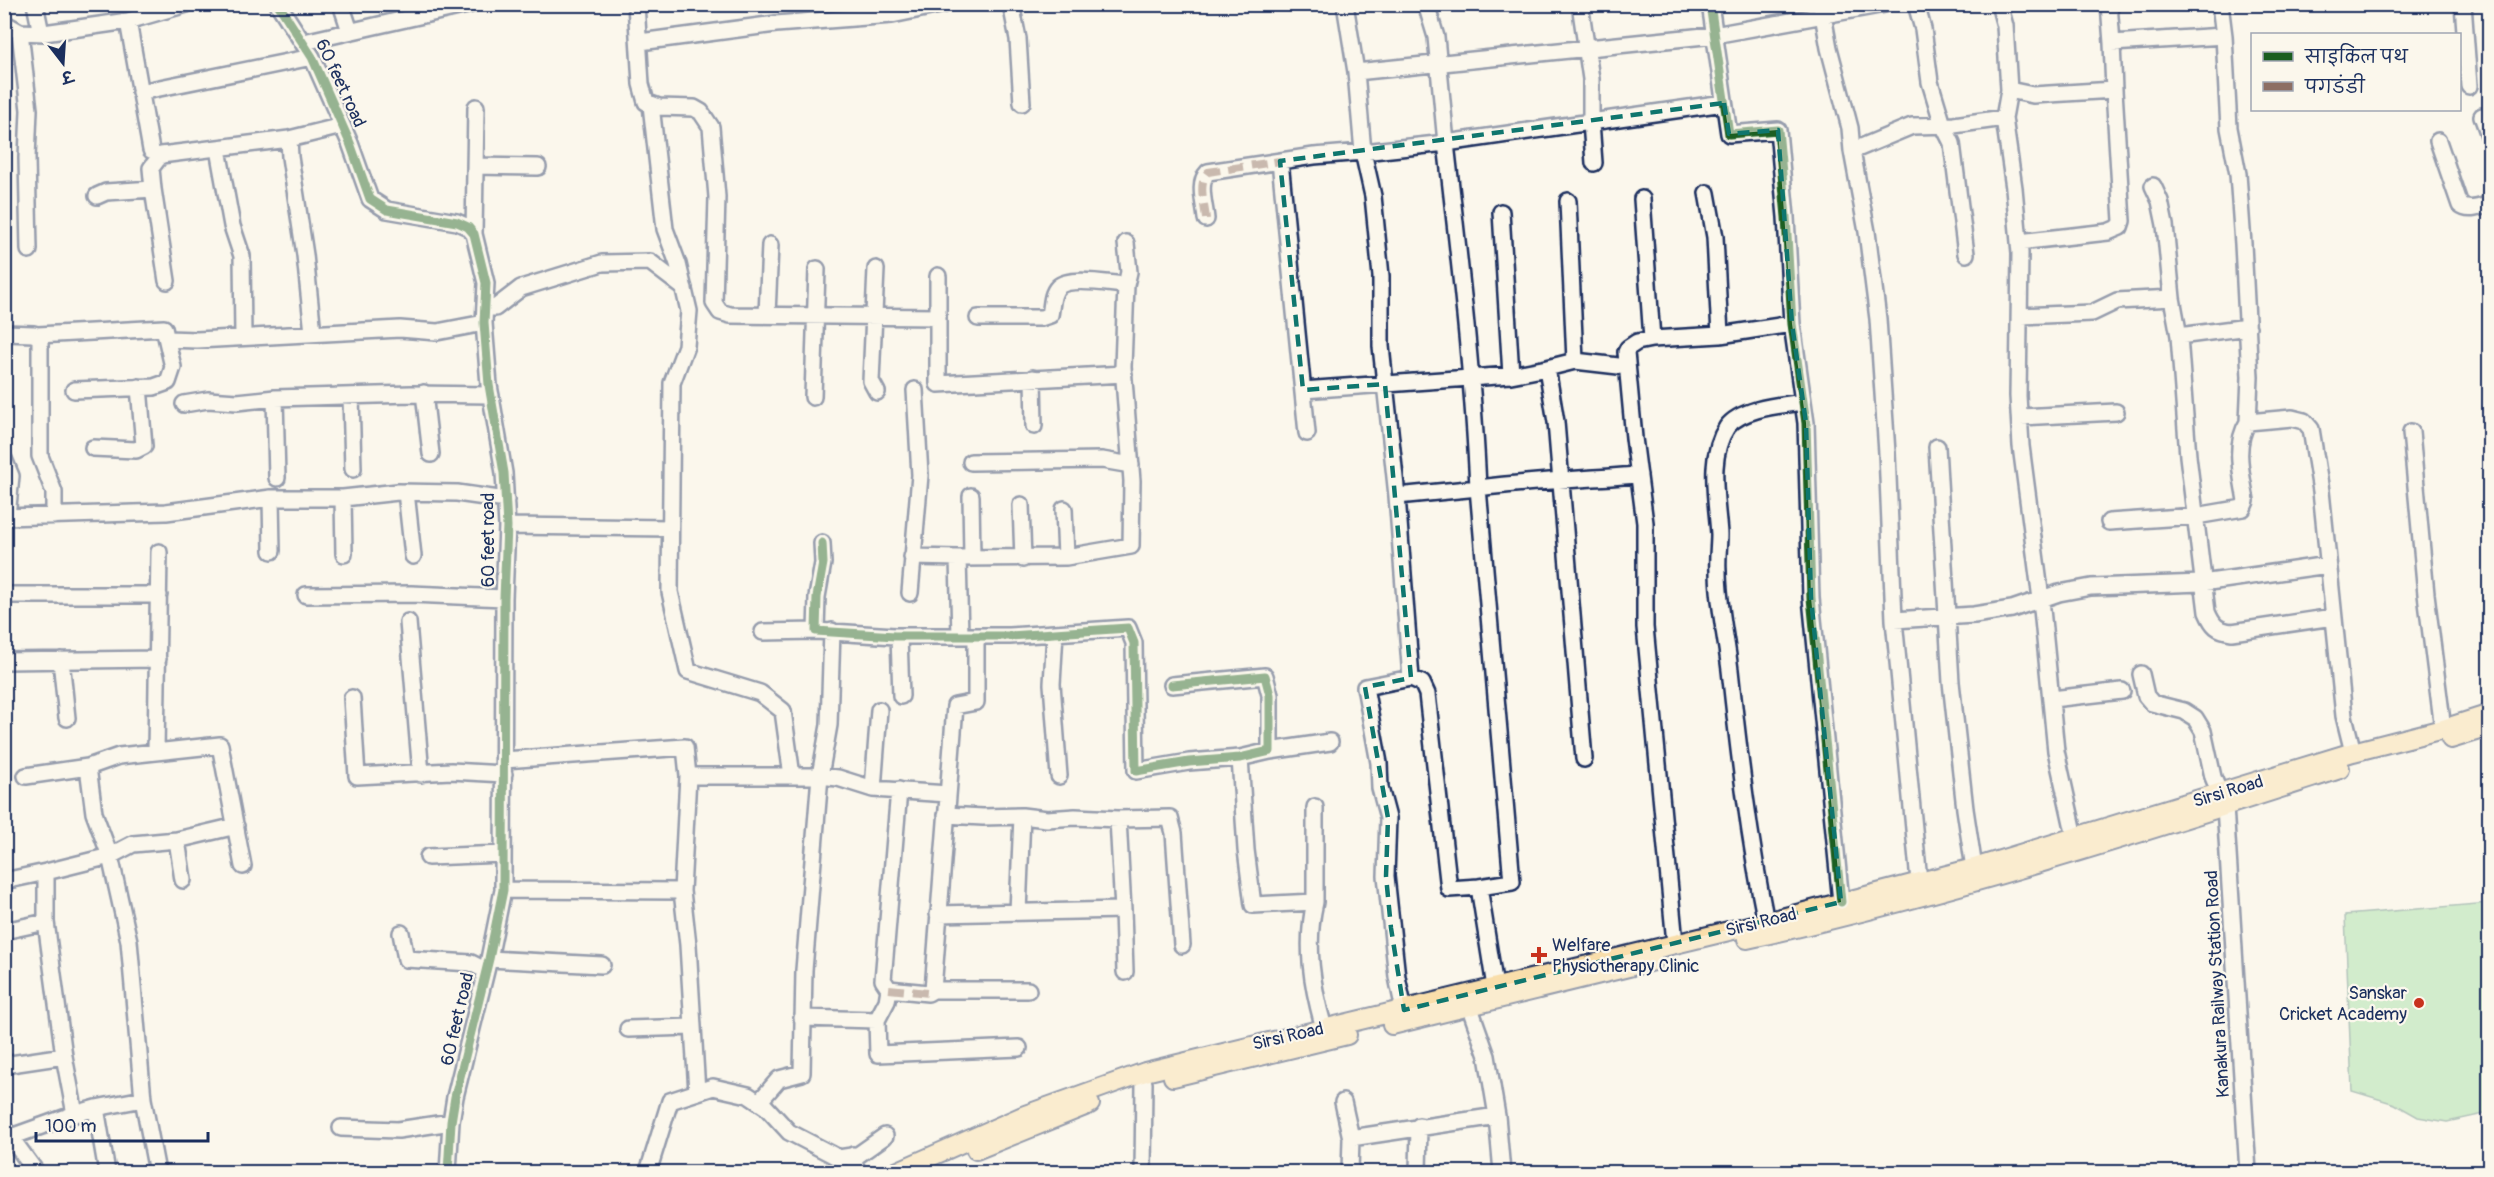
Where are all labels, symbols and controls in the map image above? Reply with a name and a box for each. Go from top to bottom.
north arrow [33,33,93,93]
legend [2251,33,2461,111]
street label: 60 feet road [310,35,371,131]
text: साइकिल पथ [2304,43,2409,69]
text: उ [58,65,77,88]
text: पगडंडी [2304,73,2365,99]
street label: 60 feet road [477,493,500,587]
street label: Sirsi Road [2190,770,2266,813]
street label: Kanakura Railway Station Road [2200,870,2235,1098]
street label: Sirsi Road [1723,903,1799,942]
place label: Welfare Physiotherapy Clinic [1552,934,1699,978]
marker: Welfare Physiotherapy Clinic [1530,946,1548,964]
street label: 60 feet road [436,970,479,1068]
place label: Sanskar Cricket Academy [2279,982,2408,1026]
marker: Sanskar Cricket Academy [2412,996,2426,1010]
street label: Sirsi Road [1250,1017,1326,1056]
scale bar [36,1105,208,1143]
text: 100 m [45,1115,97,1138]

